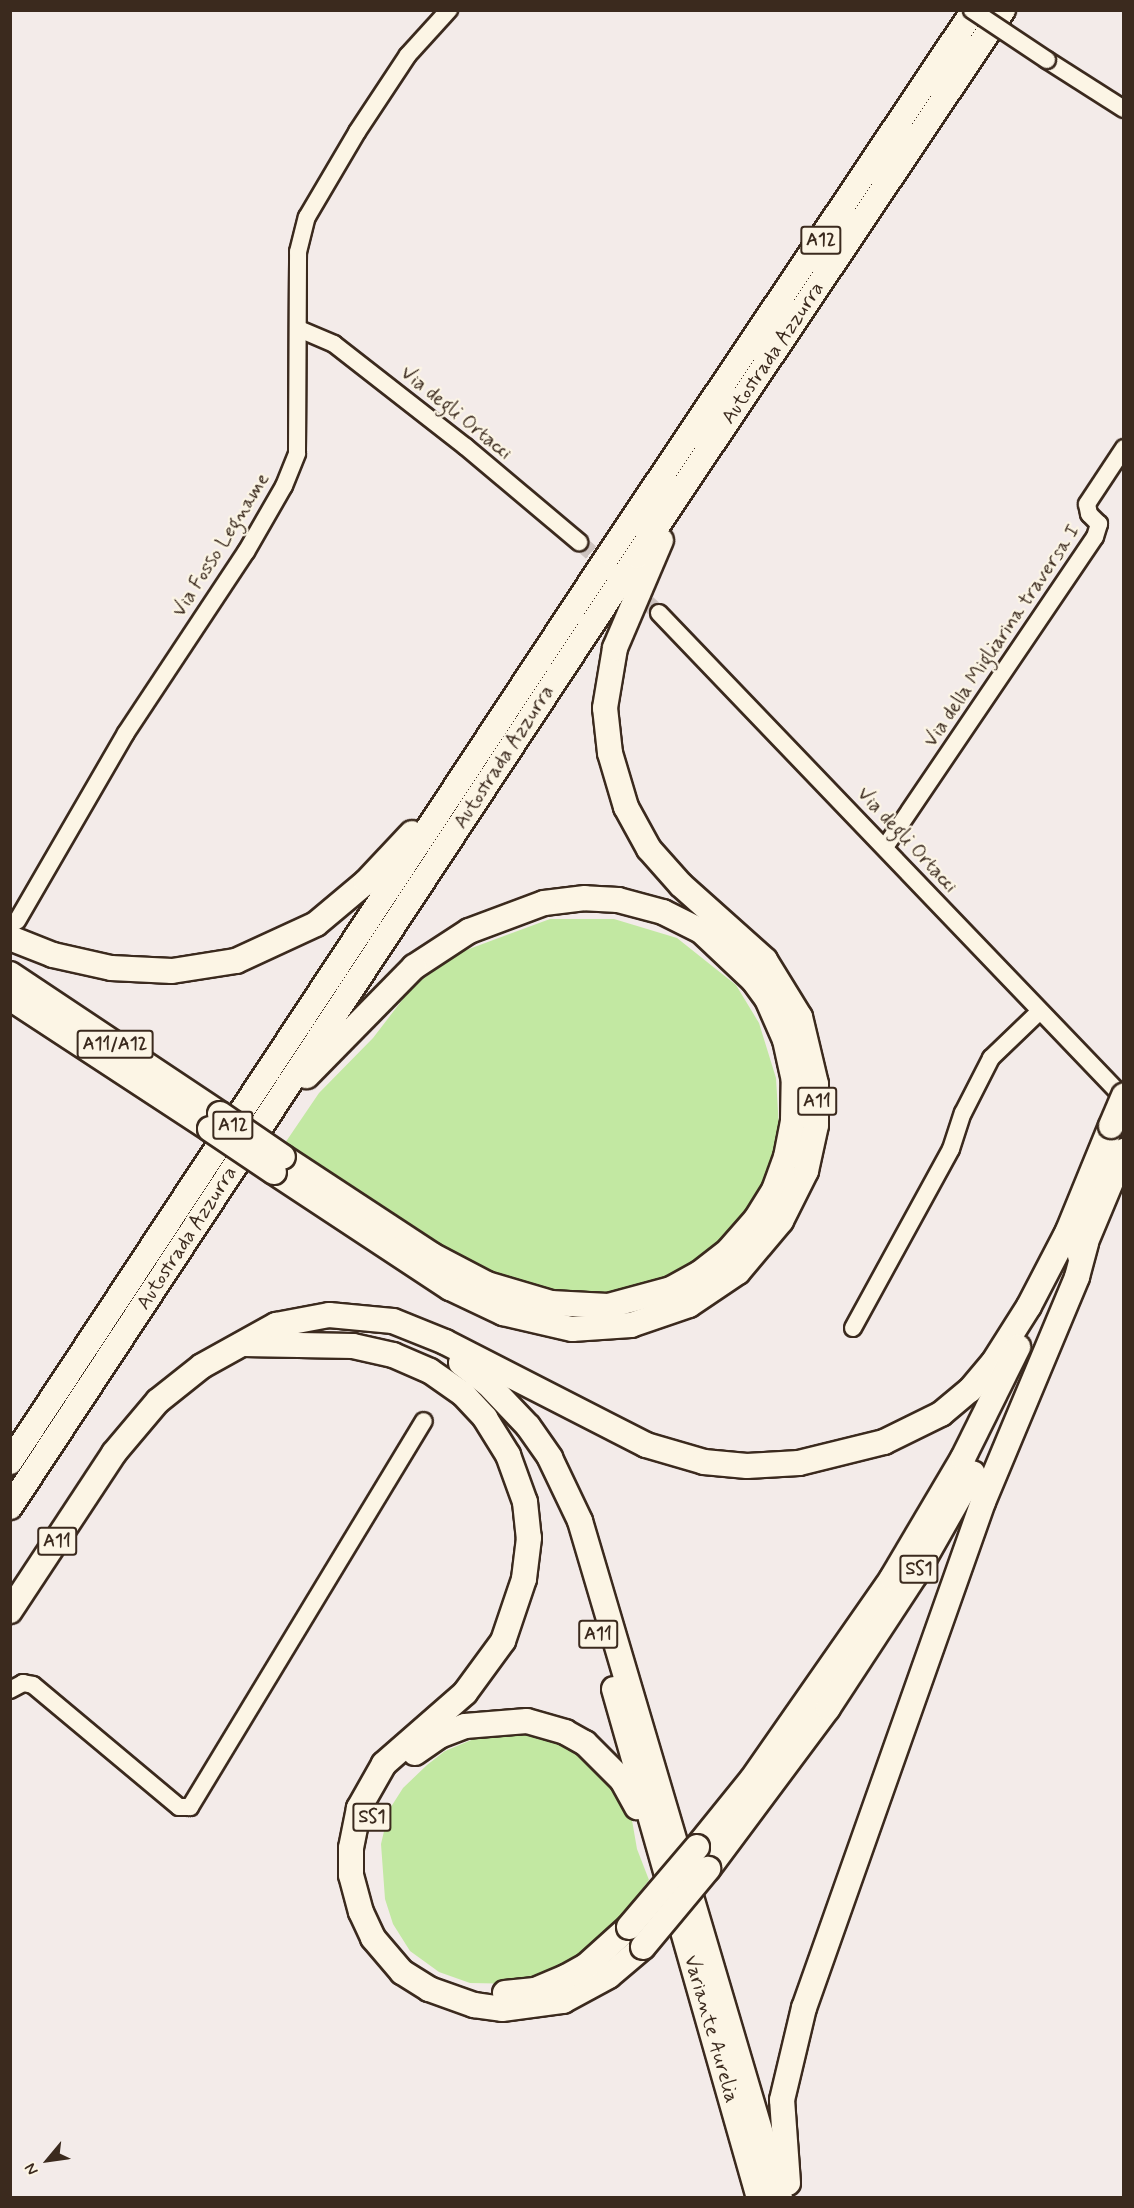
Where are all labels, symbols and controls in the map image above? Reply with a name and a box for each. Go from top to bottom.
road number: A12 [800,225,842,255]
street label: Autostrada Azzurra [717,277,829,429]
street label: Via degli Ortacci [395,361,517,465]
street label: Via Fosso Legname [167,469,275,621]
street label: Via della Migliarina traversa I [919,520,1085,752]
street label: Autostrada Azzurra [449,681,559,833]
street label: Via degli Ortacci [852,782,962,898]
road number: A11/A12 [76,1029,154,1059]
road number: A11 [796,1086,838,1116]
road number: A12 [212,1110,254,1140]
street label: Autostrada Azzurra [132,1162,242,1314]
road number: A11 [36,1526,78,1556]
road number: SS1 [898,1554,940,1584]
road number: A11 [577,1619,619,1649]
road number: SS1 [351,1802,393,1832]
street label: Variante Aurelia [679,1955,743,2103]
north arrow [18,2130,78,2190]
text: N [20,2159,44,2179]

